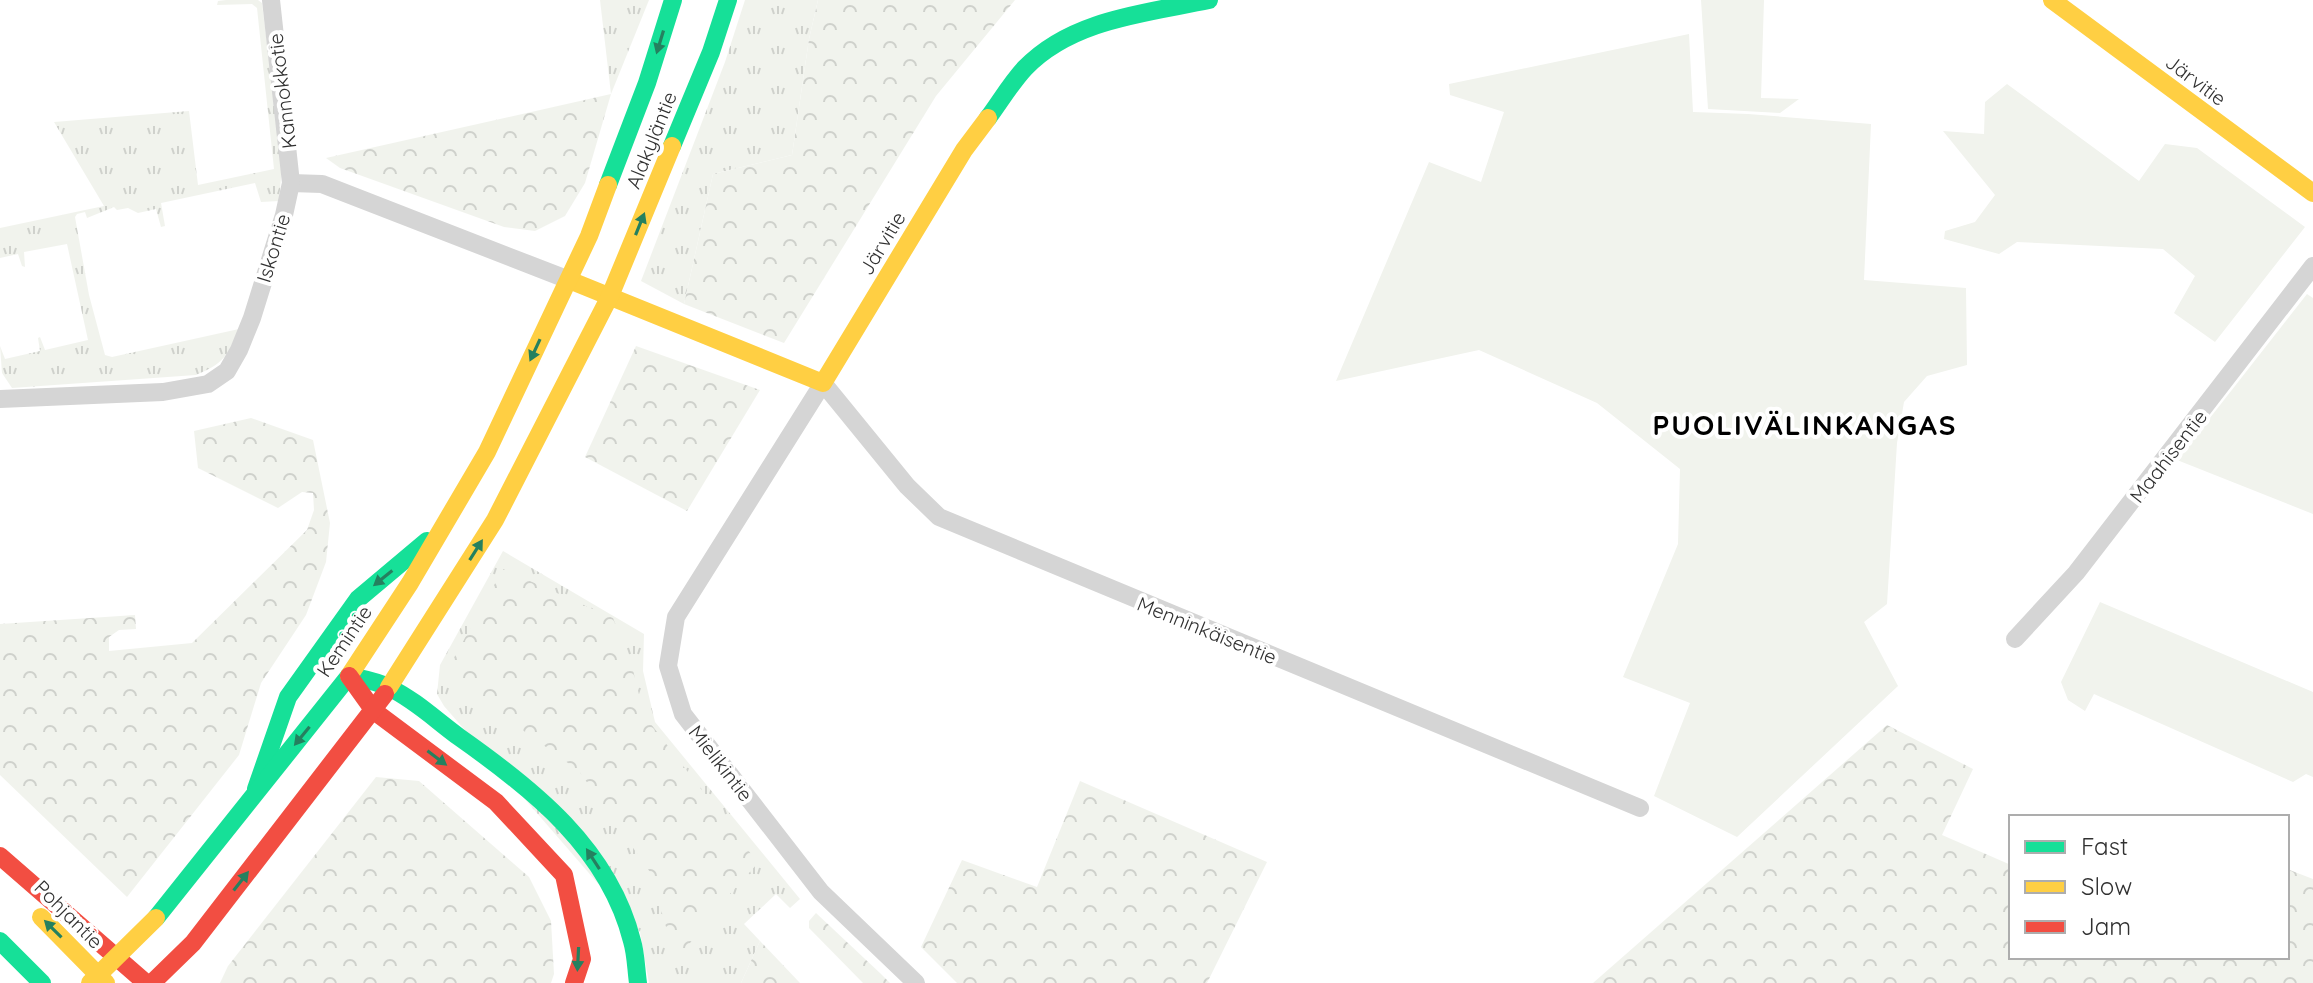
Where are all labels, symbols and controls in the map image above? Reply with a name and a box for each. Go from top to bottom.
one-way arrow [653,30,665,54]
street label: Kannokkotie [263,32,301,150]
street label: Järvitie [2161,49,2231,111]
street label: Alakyläntie [620,88,682,192]
street label: Järvitie [853,207,911,279]
street label: Iskontie [251,211,295,285]
one-way arrow [634,212,647,236]
one-way arrow [528,338,542,362]
street label: Maahisentie [2124,404,2212,508]
district label: PUOLIVÄLINKANGAS [1652,407,1958,442]
one-way arrow [468,540,483,561]
one-way arrow [373,570,393,586]
street label: Menninkäisentie [1134,591,1280,669]
street label: Kemintie [311,601,377,681]
street label: Mielikintie [683,720,759,806]
one-way arrow [294,726,310,746]
one-way arrow [427,749,447,765]
legend [2009,815,2289,959]
text: Fast [2081,831,2128,861]
one-way arrow [586,848,601,869]
one-way arrow [233,871,249,892]
text: Slow [2081,871,2132,901]
street label: Pohjantie [30,875,108,953]
text: Jam [2081,911,2131,941]
one-way arrow [44,920,63,939]
one-way arrow [572,947,585,972]

